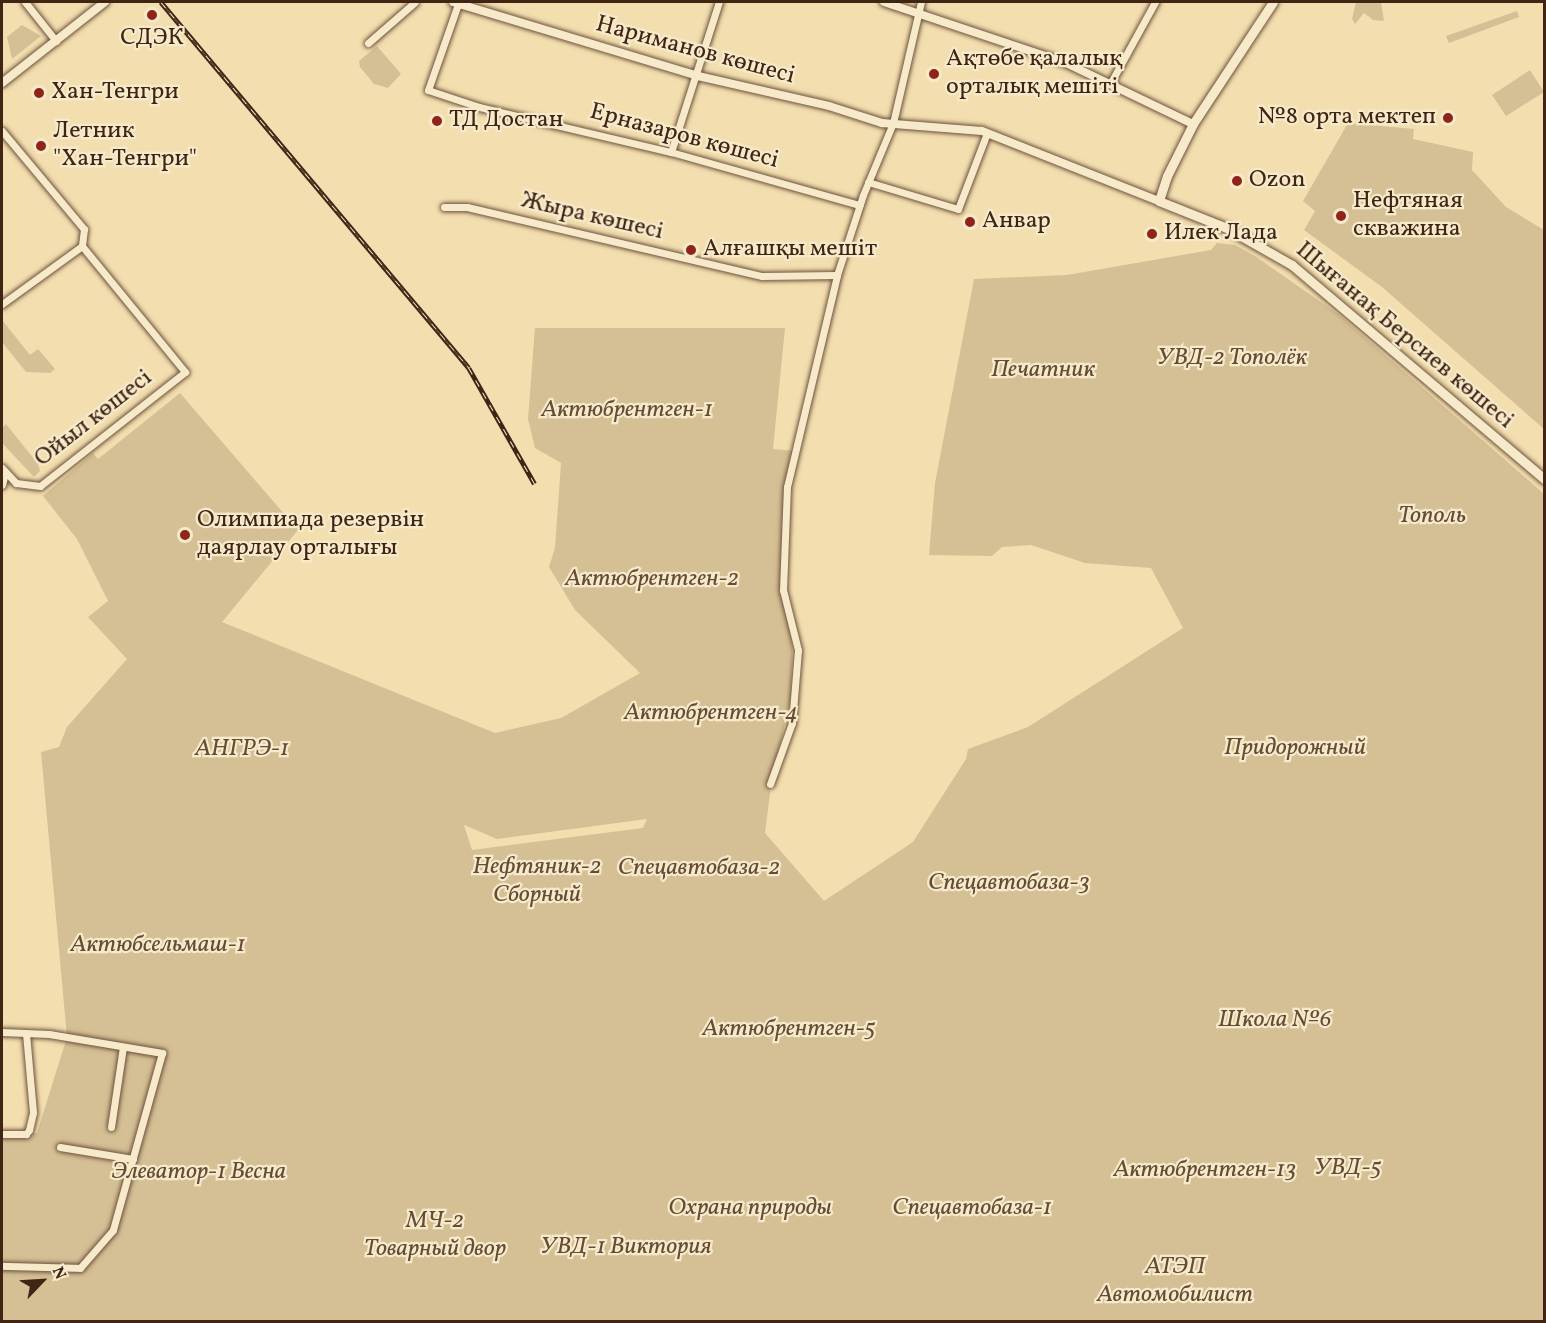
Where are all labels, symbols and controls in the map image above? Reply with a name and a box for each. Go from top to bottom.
marker: СДЭК [145,8,159,22]
street label: Нариманов көшесі [592,11,798,91]
place label: СДЭК [120,25,184,53]
place label: Ақтөбе қалалық орталық мешіті [946,46,1122,102]
marker: Ақтөбе қалалық орталық мешіті [927,67,941,81]
place label: Хан-Тенгри [51,79,179,107]
marker: Хан-Тенгри [32,86,46,100]
street label: Ерназаров көшесі [586,98,782,176]
place label: №8 орта мектеп [1258,104,1436,132]
place label: ТД Достан [449,107,563,135]
marker: №8 орта мектеп [1441,111,1455,125]
marker: ТД Достан [430,114,444,128]
place label: Летник "Хан-Тенгри" [53,118,197,174]
marker: Летник "Хан-Тенгри" [34,139,48,153]
place label: Ozon [1249,167,1306,195]
marker: Ozon [1230,174,1244,188]
street label: Жыра көшесі [518,187,666,247]
place label: Нефтяная скважина [1353,188,1463,244]
place label: Анвар [982,208,1051,236]
marker: Нефтяная скважина [1334,209,1348,223]
marker: Анвар [963,215,977,229]
place label: Илек Лада [1164,220,1278,248]
marker: Илек Лада [1145,227,1159,241]
place label: Алғашқы мешіт [703,236,877,264]
street label: Шығанақ Берсиев көшесі [1289,236,1519,436]
marker: Алғашқы мешіт [684,243,698,257]
park label: УВД-2 Тополёк [1157,345,1307,373]
park label: Печатник [991,357,1095,385]
street label: Ойыл көшесі [29,364,159,474]
park label: Актюбрентген-1 [541,397,713,425]
park label: Тополь [1398,503,1466,531]
place label: Олимпиада резервін даярлау орталығы [197,507,424,563]
marker: Олимпиада резервін даярлау орталығы [178,528,192,542]
park label: Актюбрентген-2 [565,566,739,594]
park label: Актюбрентген-4 [624,700,798,728]
park label: Придорожный [1224,735,1366,763]
park label: АНГРЭ-1 [195,736,289,764]
park label: Нефтяник-2 Сборный [473,854,601,910]
park label: Спецавтобаза-2 [618,855,780,883]
park label: Спецавтобаза-3 [928,870,1090,898]
park label: Актюбсельмаш-1 [70,932,246,960]
park label: Школа №6 [1218,1007,1332,1035]
park label: Актюбрентген-5 [702,1016,876,1044]
park label: УВД-5 [1314,1155,1382,1183]
park label: Актюбрентген-13 [1114,1157,1296,1185]
park label: Элеватор-1 Весна [112,1159,286,1187]
park label: Охрана природы [668,1195,832,1223]
park label: Спецавтобаза-1 [892,1195,1052,1223]
park label: МЧ-2 Товарный двор [364,1208,506,1264]
park label: УВД-1 Виктория [540,1234,712,1262]
north arrow [12,1251,72,1311]
park label: АТЭП Автомобилист [1097,1254,1253,1310]
text: N [46,1263,71,1283]

